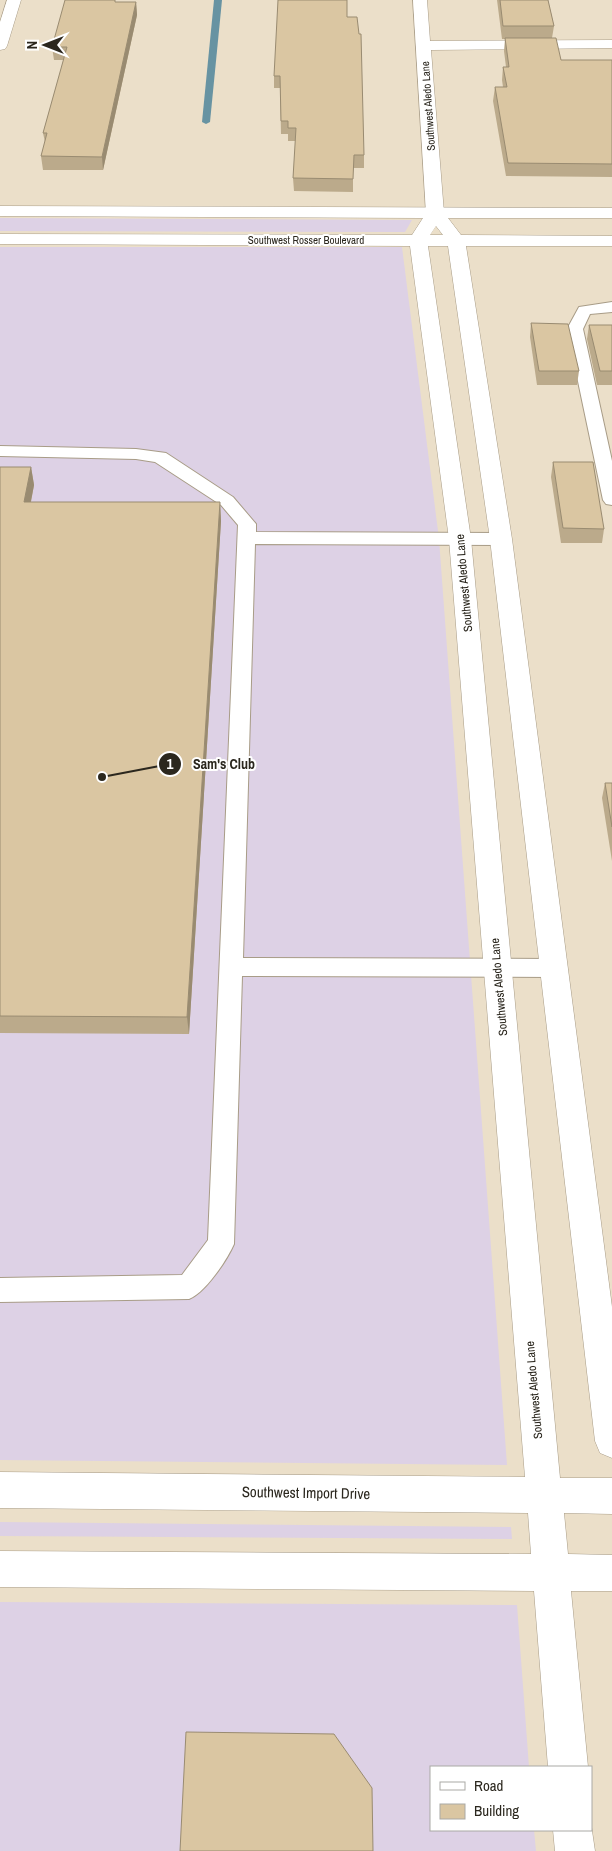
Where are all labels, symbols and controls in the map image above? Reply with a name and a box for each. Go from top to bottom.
north arrow [20,20,70,70]
text: N [23,41,41,49]
street label: Southwest Aledo Lane [418,61,438,151]
street label: Southwest Rosser Boulevard [248,233,364,247]
street label: Southwest Aledo Lane [452,534,476,632]
callout: Sam's Club [158,749,265,778]
text: 1 [167,753,174,774]
text: Sam's Club [193,755,255,773]
street label: Southwest Aledo Lane [487,938,511,1036]
street label: Southwest Aledo Lane [522,1341,546,1439]
street label: Southwest Import Drive [242,1481,371,1504]
legend [430,1766,592,1831]
text: Road [474,1775,503,1796]
text: Building [474,1800,519,1821]

